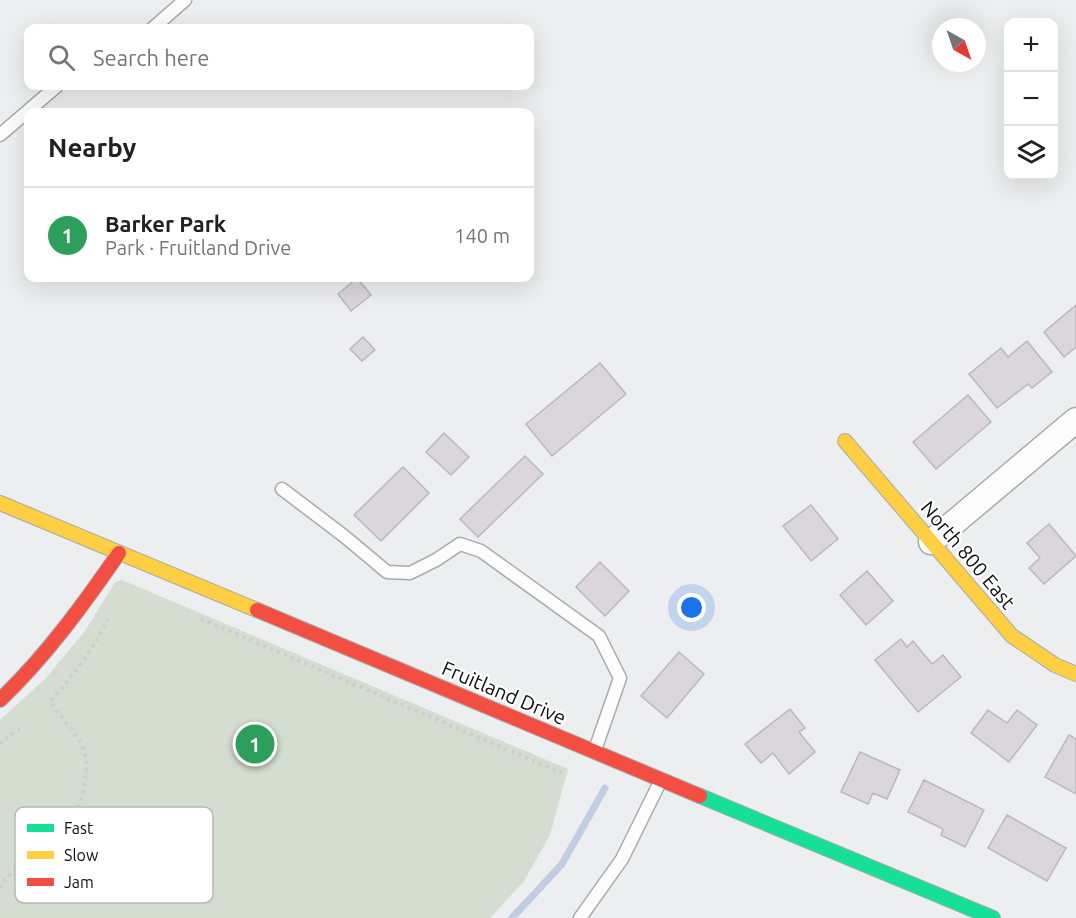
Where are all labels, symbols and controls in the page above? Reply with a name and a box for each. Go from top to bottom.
north arrow [932,18,986,72]
map controls [1004,18,1058,180]
button: + [1004,18,1058,72]
search box [24,24,534,90]
icon: search [45,41,78,74]
text: Search here [93,45,209,70]
button: − [1004,72,1058,126]
button: layers [1004,126,1058,180]
text: Nearby [48,133,136,162]
text: Barker Park [105,211,226,236]
text: 1 [62,224,73,247]
text: 140 m [454,224,510,247]
text: Park · Fruitland Drive [105,236,291,259]
street label: North 800 East [917,496,1020,613]
your location [677,593,706,622]
street label: Fruitland Drive [439,656,570,729]
pin: 1 [236,722,274,766]
legend [15,807,213,903]
text: Fast [64,819,94,837]
text: Slow [64,846,99,864]
text: Jam [64,873,94,891]

